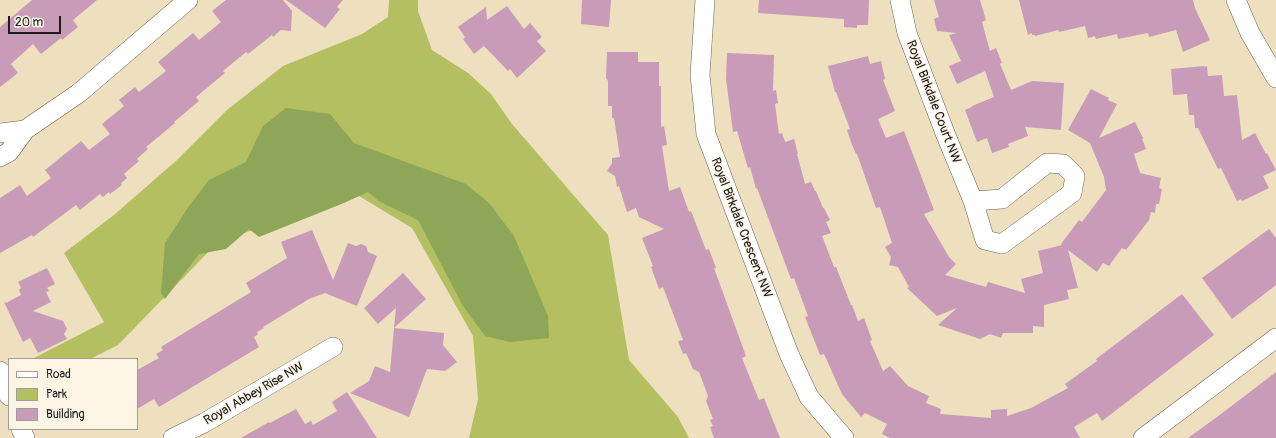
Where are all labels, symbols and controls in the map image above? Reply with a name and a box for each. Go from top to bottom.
scale bar [10,8,63,34]
text: 20 m [15,15,43,30]
street label: Royal Birkdale Court NW [902,38,964,166]
street label: Royal Birkdale Crescent NW [707,156,775,300]
legend [8,358,138,430]
street label: Royal Abbey Rise NW [201,359,307,429]
text: Road [46,367,71,382]
text: Park [46,387,67,402]
text: Building [46,407,85,422]

